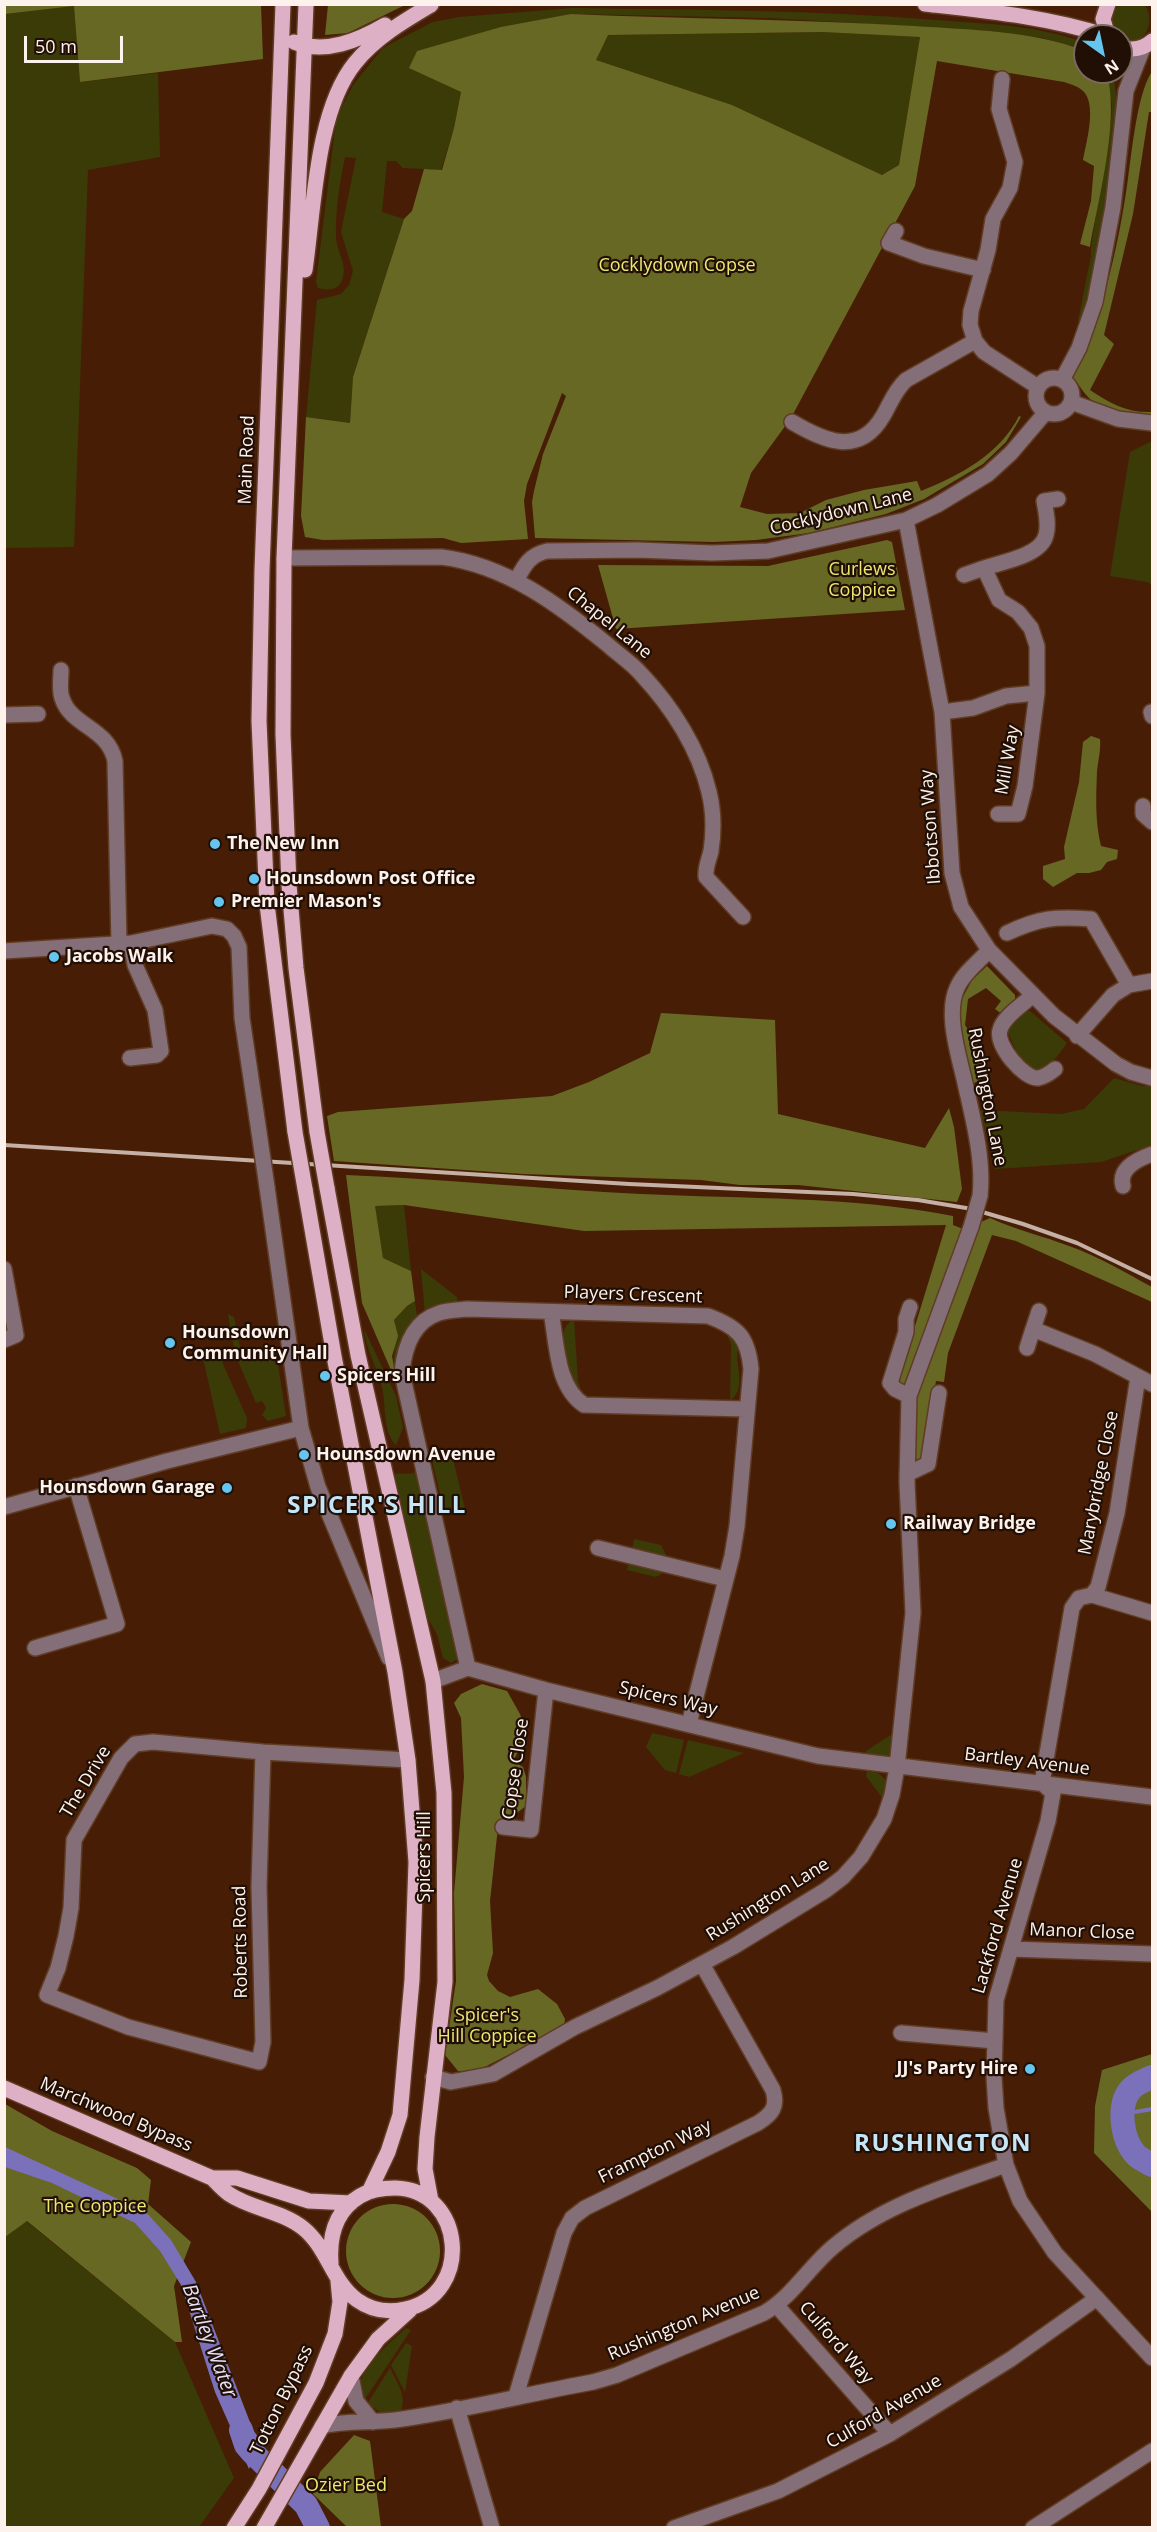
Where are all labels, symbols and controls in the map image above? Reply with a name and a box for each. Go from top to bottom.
scale bar [27,24,126,62]
north arrow [1073,24,1133,84]
text: 50 m [35,34,77,58]
text: N [1100,55,1123,80]
park label: Cocklydown Copse [598,255,756,277]
street label: Main Road [235,415,259,505]
street label: Cocklydown Lane [768,484,914,540]
park label: Curlews Coppice [828,559,896,602]
street label: Chapel Lane [562,582,656,664]
street label: Mill Way [991,724,1025,796]
street label: Ibbotson Way [916,769,946,885]
place label: The New Inn [227,833,340,855]
marker: The New Inn [208,837,222,851]
place label: Hounsdown Post Office [266,868,475,890]
marker: Hounsdown Post Office [247,872,261,886]
place label: Premier Mason's [231,891,381,913]
marker: Premier Mason's [212,895,226,909]
place label: Jacobs Walk [66,946,173,968]
marker: Jacobs Walk [47,950,61,964]
street label: Rushington Lane [963,1026,1011,1168]
street label: Players Crescent [563,1282,703,1308]
place label: Hounsdown Community Hall [182,1322,327,1364]
marker: Hounsdown Community Hall [163,1336,177,1350]
place label: Spicers Hill [337,1365,436,1387]
marker: Spicers Hill [318,1369,332,1383]
street label: Marybridge Close [1074,1409,1124,1557]
place label: Hounsdown Avenue [316,1444,496,1466]
marker: Hounsdown Avenue [297,1448,311,1462]
place label: Hounsdown Garage [39,1477,215,1499]
marker: Hounsdown Garage [220,1481,234,1495]
district label: SPICER'S HILL [287,1492,467,1520]
place label: Railway Bridge [903,1513,1036,1535]
marker: Railway Bridge [884,1517,898,1531]
street label: Spicers Way [617,1677,719,1721]
street label: Copse Close [498,1717,534,1821]
street label: The Drive [56,1742,116,1822]
street label: Bartley Avenue [963,1744,1091,1780]
street label: Spicers Hill [414,1811,436,1903]
street label: Rushington Lane [703,1854,833,1946]
street label: Lackford Avenue [968,1856,1028,1996]
street label: Roberts Road [229,1885,253,1999]
street label: Manor Close [1029,1919,1135,1945]
park label: Spicer's Hill Coppice [437,2005,537,2048]
place label: JJ's Party Hire [897,2058,1018,2080]
marker: JJ's Party Hire [1023,2062,1037,2076]
street label: Marchwood Bypass [37,2073,195,2157]
street label: Frampton Way [595,2115,715,2189]
district label: RUSHINGTON [854,2130,1032,2158]
park label: The Coppice [43,2196,147,2218]
water label: Bartley Water [176,2281,242,2401]
street label: Rushington Avenue [605,2282,763,2366]
street label: Culford Way [794,2297,878,2389]
street label: Totton Bypass [246,2342,318,2458]
street label: Culford Avenue [823,2370,945,2454]
park label: Ozier Bed [305,2475,387,2497]

